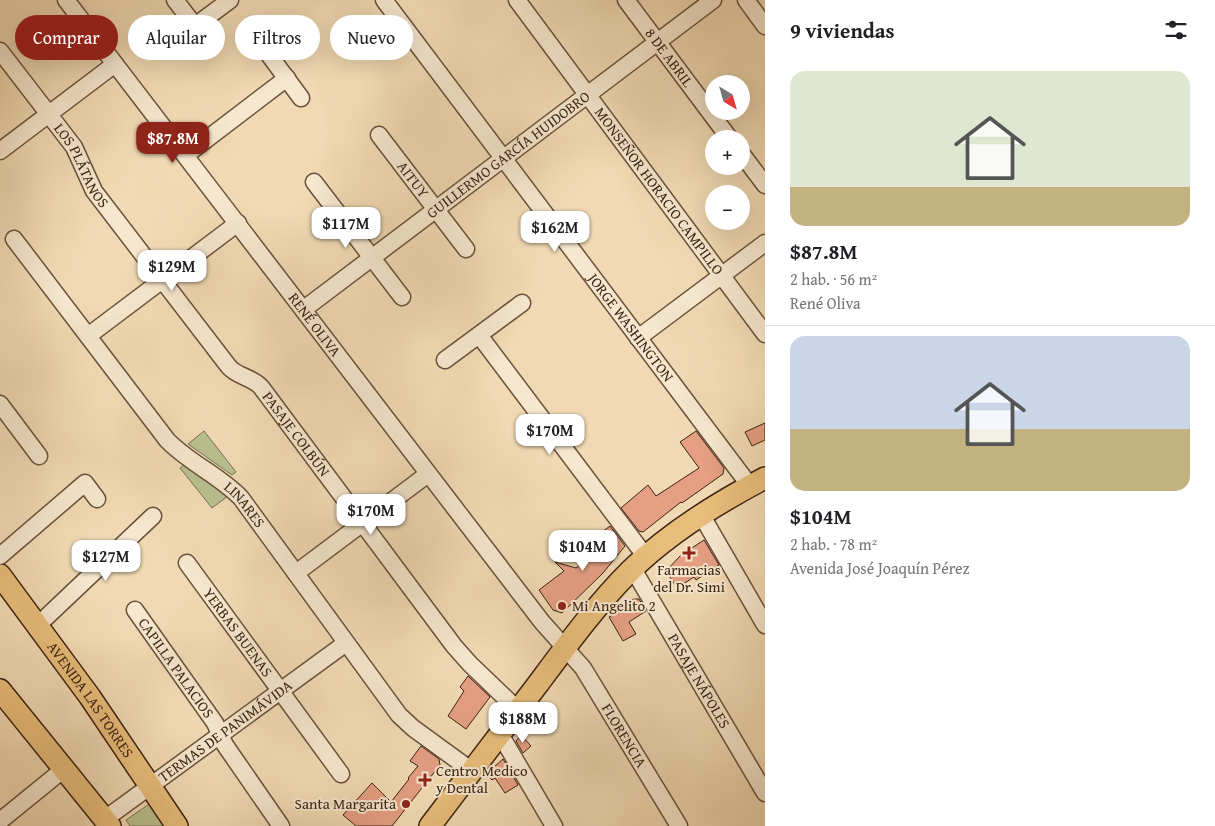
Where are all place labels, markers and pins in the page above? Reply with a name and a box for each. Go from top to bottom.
pin: $87.8M [132,121,214,164]
pin: $117M [311,206,381,249]
pin: $162M [520,210,590,253]
pin: $129M [137,250,207,292]
pin: $170M [515,414,585,456]
pin: $170M [336,494,406,536]
pin: $104M [548,530,618,572]
pin: $127M [71,540,141,582]
marker: Farmacias del Dr. Simi [683,547,695,559]
place label: Farmacias del Dr. Simi [653,559,725,597]
place label: Mi Angelito 2 [572,595,656,616]
marker: Mi Angelito 2 [556,600,568,612]
pin: $188M [488,702,558,744]
place label: Centro Medico y Dental [435,760,528,798]
marker: Centro Medico y Dental [418,773,432,787]
place label: Santa Margarita [295,793,396,814]
marker: Santa Margarita [400,798,412,810]

